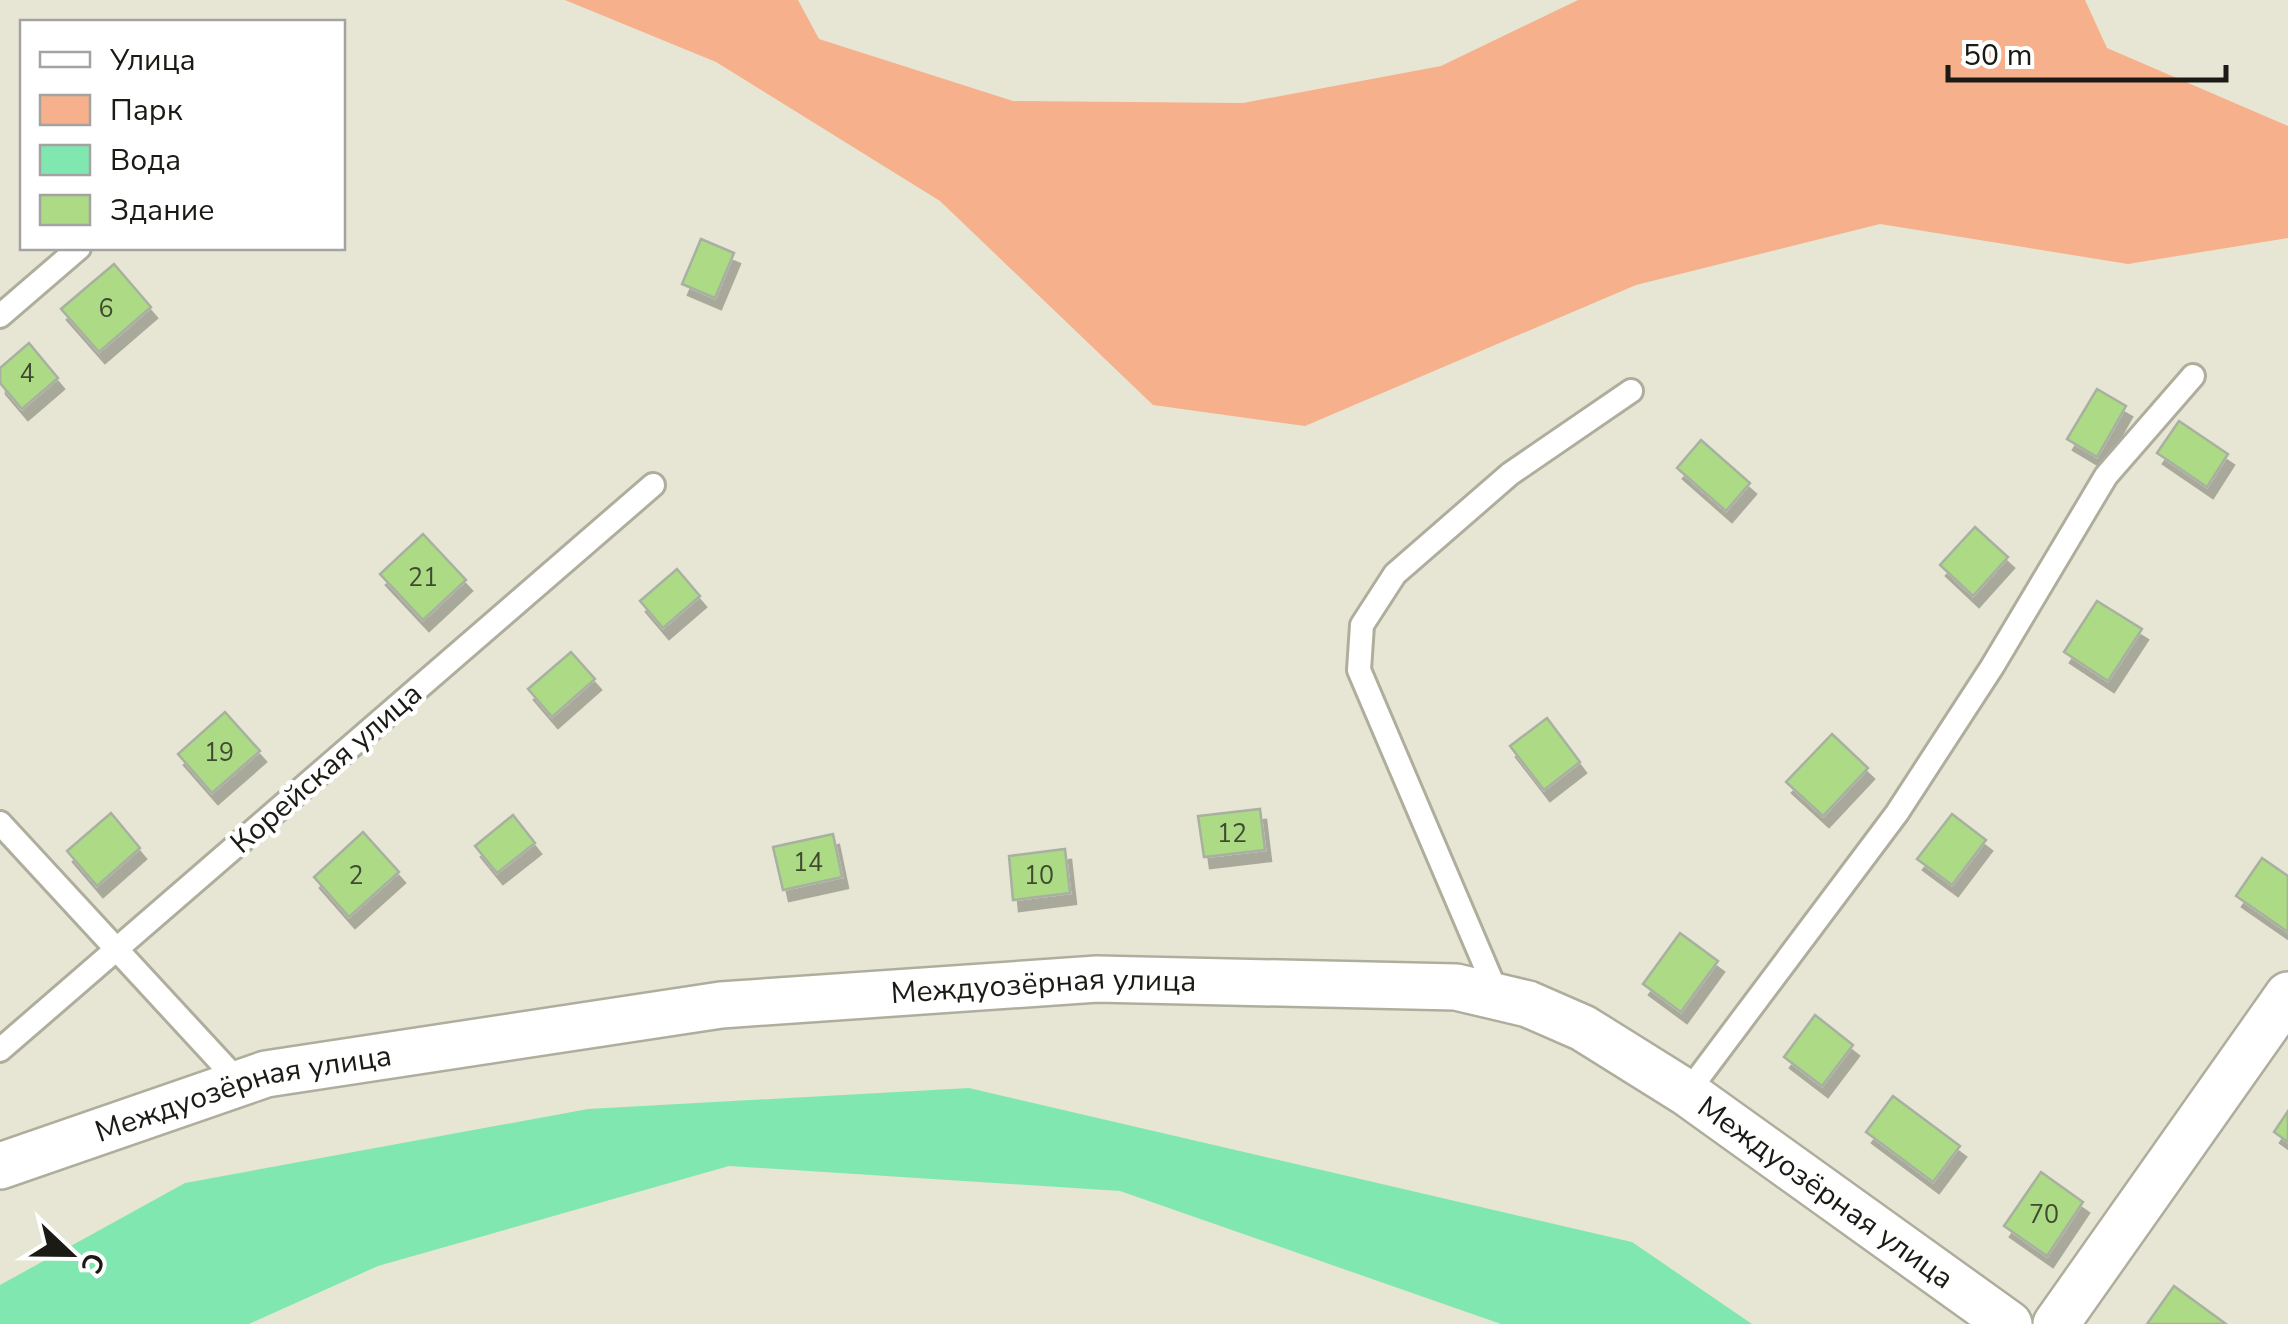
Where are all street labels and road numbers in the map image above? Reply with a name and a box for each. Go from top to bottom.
street label: Корейская улица [222,674,431,863]
street label: Междуозёрная улица [889,958,1197,1014]
street label: Междуозёрная улица [90,1035,394,1153]
street label: Междуозёрная улица [1689,1087,1962,1299]

